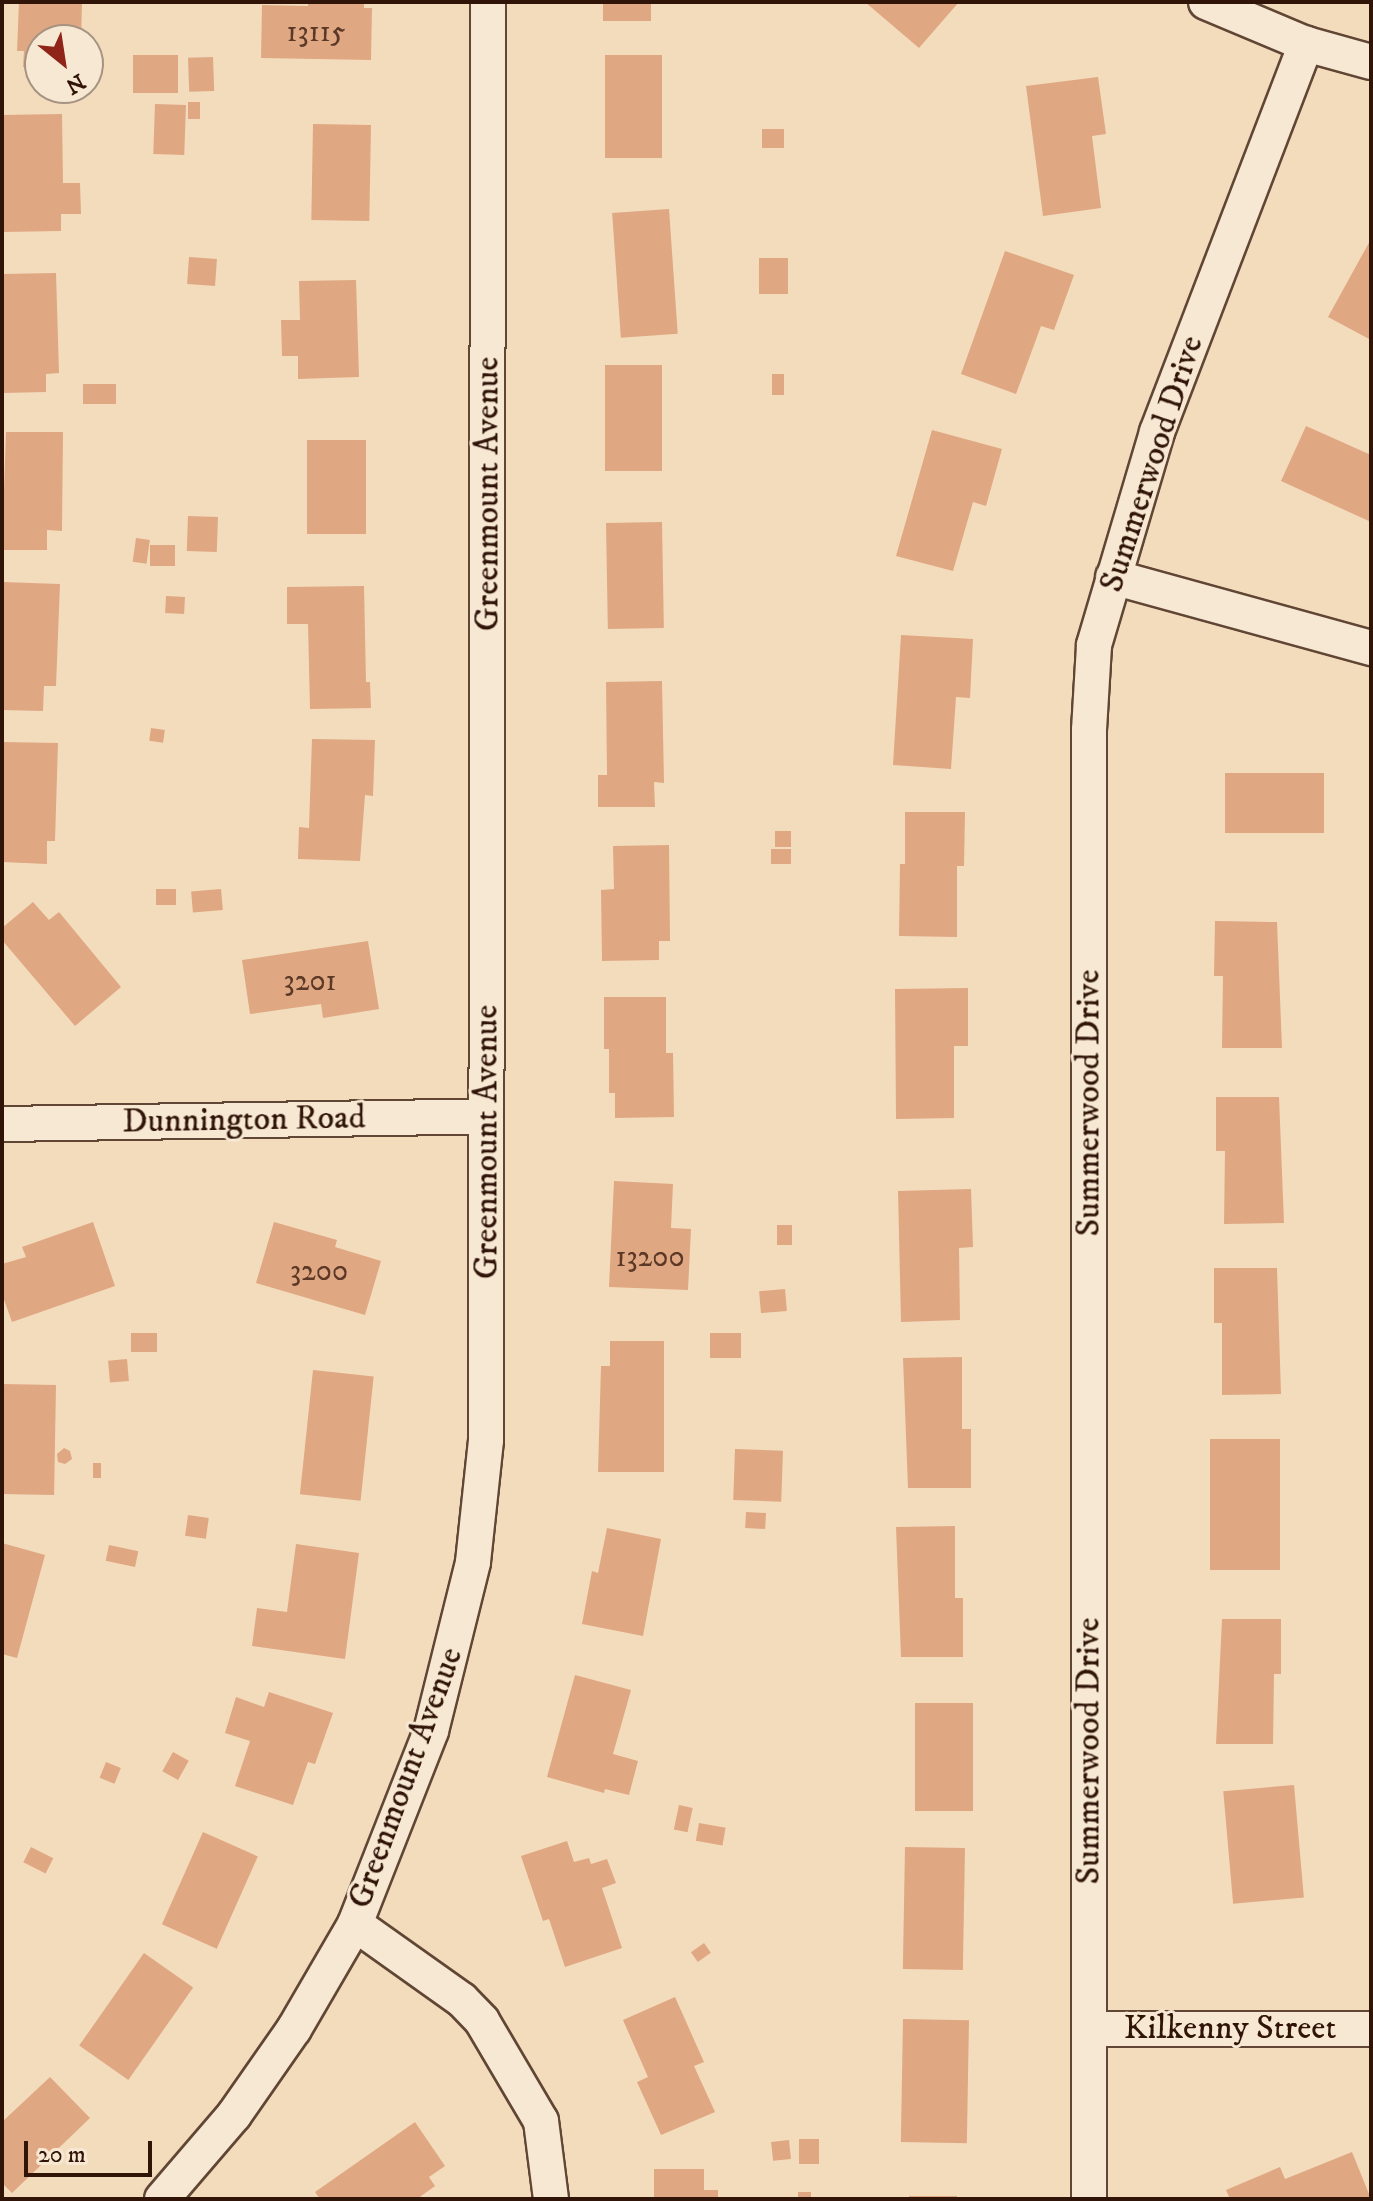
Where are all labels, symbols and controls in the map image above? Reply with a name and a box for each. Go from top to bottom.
house number: 13115 [287,15,345,51]
north arrow [24,24,104,104]
text: N [61,67,90,100]
street label: Summerwood Drive [1091,331,1213,597]
street label: Greenmount Avenue [468,357,508,631]
house number: 3201 [284,964,336,1000]
street label: Summerwood Drive [1069,969,1109,1237]
street label: Greenmount Avenue [467,1005,507,1279]
street label: Dunnington Road [122,1097,366,1143]
house number: 13200 [615,1240,685,1276]
house number: 3200 [290,1254,348,1290]
street label: Summerwood Drive [1069,1617,1109,1885]
street label: Greenmount Avenue [340,1642,472,1914]
street label: Kilkenny Street [1124,2009,1336,2049]
scale bar [28,2125,156,2175]
text: 20 m [38,2140,86,2170]

